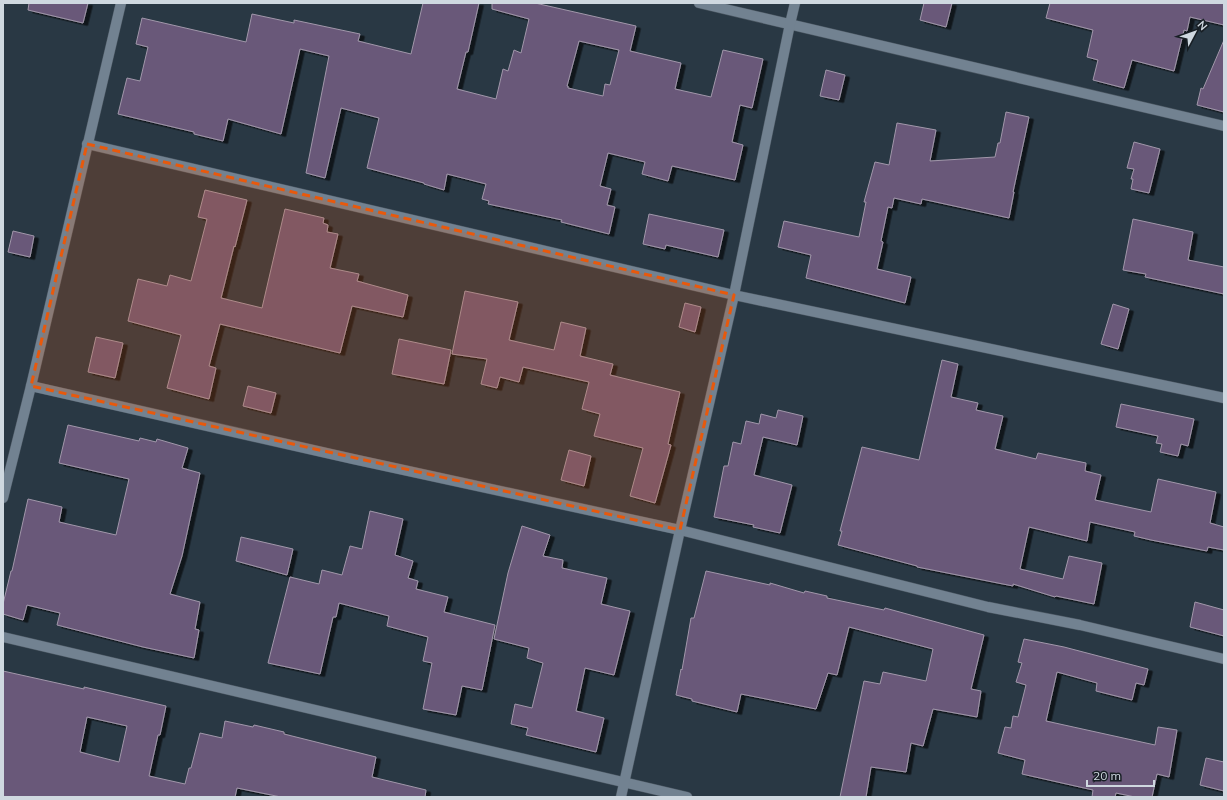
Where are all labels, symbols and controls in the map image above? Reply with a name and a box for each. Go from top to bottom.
north arrow [1175,12,1215,52]
text: N [1195,18,1211,33]
scale bar [1087,762,1154,788]
text: 20 m [1093,768,1121,783]

